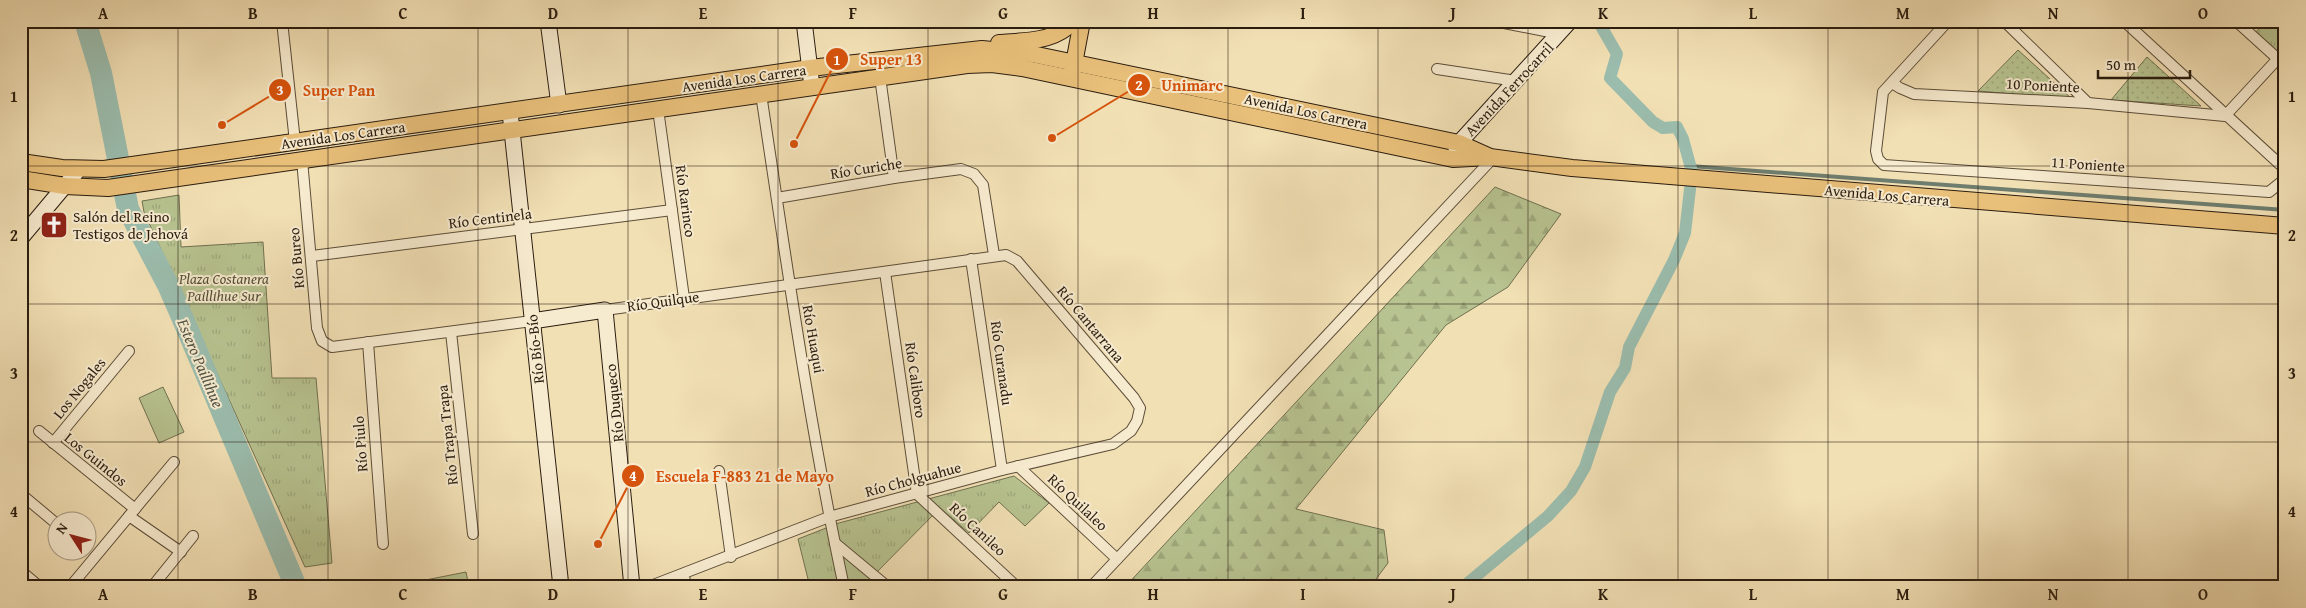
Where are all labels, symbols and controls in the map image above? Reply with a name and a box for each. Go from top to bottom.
text: A [98,1,109,25]
text: B [248,1,258,25]
text: C [398,1,408,25]
text: D [548,1,558,25]
text: E [699,1,708,25]
text: F [849,1,857,25]
text: G [998,1,1008,25]
text: H [1147,1,1159,25]
text: I [1300,1,1306,25]
text: J [1447,1,1456,25]
text: K [1598,1,1609,25]
text: L [1749,1,1758,25]
text: M [1896,1,1910,25]
text: N [2048,1,2059,25]
text: O [2198,1,2208,25]
street label: Avenida Ferrocarril [1460,37,1558,141]
callout: Super 13 [825,44,932,75]
text: Super 13 [860,47,922,71]
scale bar [2098,48,2191,80]
text: 1 [833,49,841,70]
text: 50 m [2106,54,2137,75]
street label: Avenida Los Carrera [680,59,808,97]
callout: Unimarc [1126,69,1233,100]
text: Unimarc [1161,73,1223,97]
street label: 10 Poniente [2006,73,2080,97]
text: 2 [1135,74,1143,95]
callout: Super Pan [268,75,385,106]
text: Super Pan [303,78,376,102]
text: 3 [276,79,284,100]
text: 1 [10,84,18,108]
text: 1 [2288,84,2296,108]
street label: Avenida Los Carrera [1243,88,1369,134]
street label: Avenida Los Carrera [279,116,407,154]
street label: 11 Poniente [2050,151,2126,177]
street label: Río Curiche [829,152,903,184]
street label: Río Rarinco [671,164,702,239]
street label: Avenida Los Carrera [1824,179,1950,211]
street label: Río Centinela [447,202,533,234]
place label: Salón del Reino Testigos de Jehová [73,206,188,244]
church icon: Salón del Reino Testigos de Jehová [39,210,69,240]
text: 2 [10,223,18,247]
text: 2 [2288,223,2296,247]
street label: Río Bureo [283,226,309,289]
park label: Plaza Costanera Paillihue Sur [178,268,269,306]
street label: Río Cantarrana [1053,281,1129,367]
street label: Río Quilque [626,286,700,316]
street label: Río Huaqui [798,303,830,375]
street label: Río Bío-Bío [521,313,549,385]
water label: Estero Paillihue [171,314,231,412]
street label: Río Curanadu [986,320,1018,407]
street label: Río Caliboro [900,341,932,420]
street label: Los Nogales [48,353,110,423]
text: 3 [10,361,18,385]
text: 3 [2288,361,2296,385]
street label: Río Duqueco [599,363,629,443]
street label: Río Trapa Trapa [431,384,463,486]
street label: Río Piulo [348,415,372,473]
street label: Los Guindos [60,427,132,491]
street label: Río Cholguahue [863,456,963,502]
callout: Escuela F-883 21 de Mayo [621,460,844,491]
text: Escuela F-883 21 de Mayo [656,464,834,488]
text: 4 [629,465,637,486]
street label: Río Quilaleo [1043,469,1113,536]
street label: Río Canileo [945,497,1011,561]
text: 4 [10,499,18,523]
text: 4 [2288,499,2296,523]
north arrow [48,510,98,560]
text: N [51,518,73,538]
text: A [98,582,109,606]
text: B [248,582,258,606]
text: C [398,582,408,606]
text: D [548,582,558,606]
text: E [699,582,708,606]
text: F [849,582,857,606]
text: G [998,582,1008,606]
text: H [1147,582,1159,606]
text: I [1300,582,1306,606]
text: J [1447,582,1456,606]
text: K [1598,582,1609,606]
text: L [1749,582,1758,606]
text: M [1896,582,1910,606]
text: N [2048,582,2059,606]
text: O [2198,582,2208,606]

